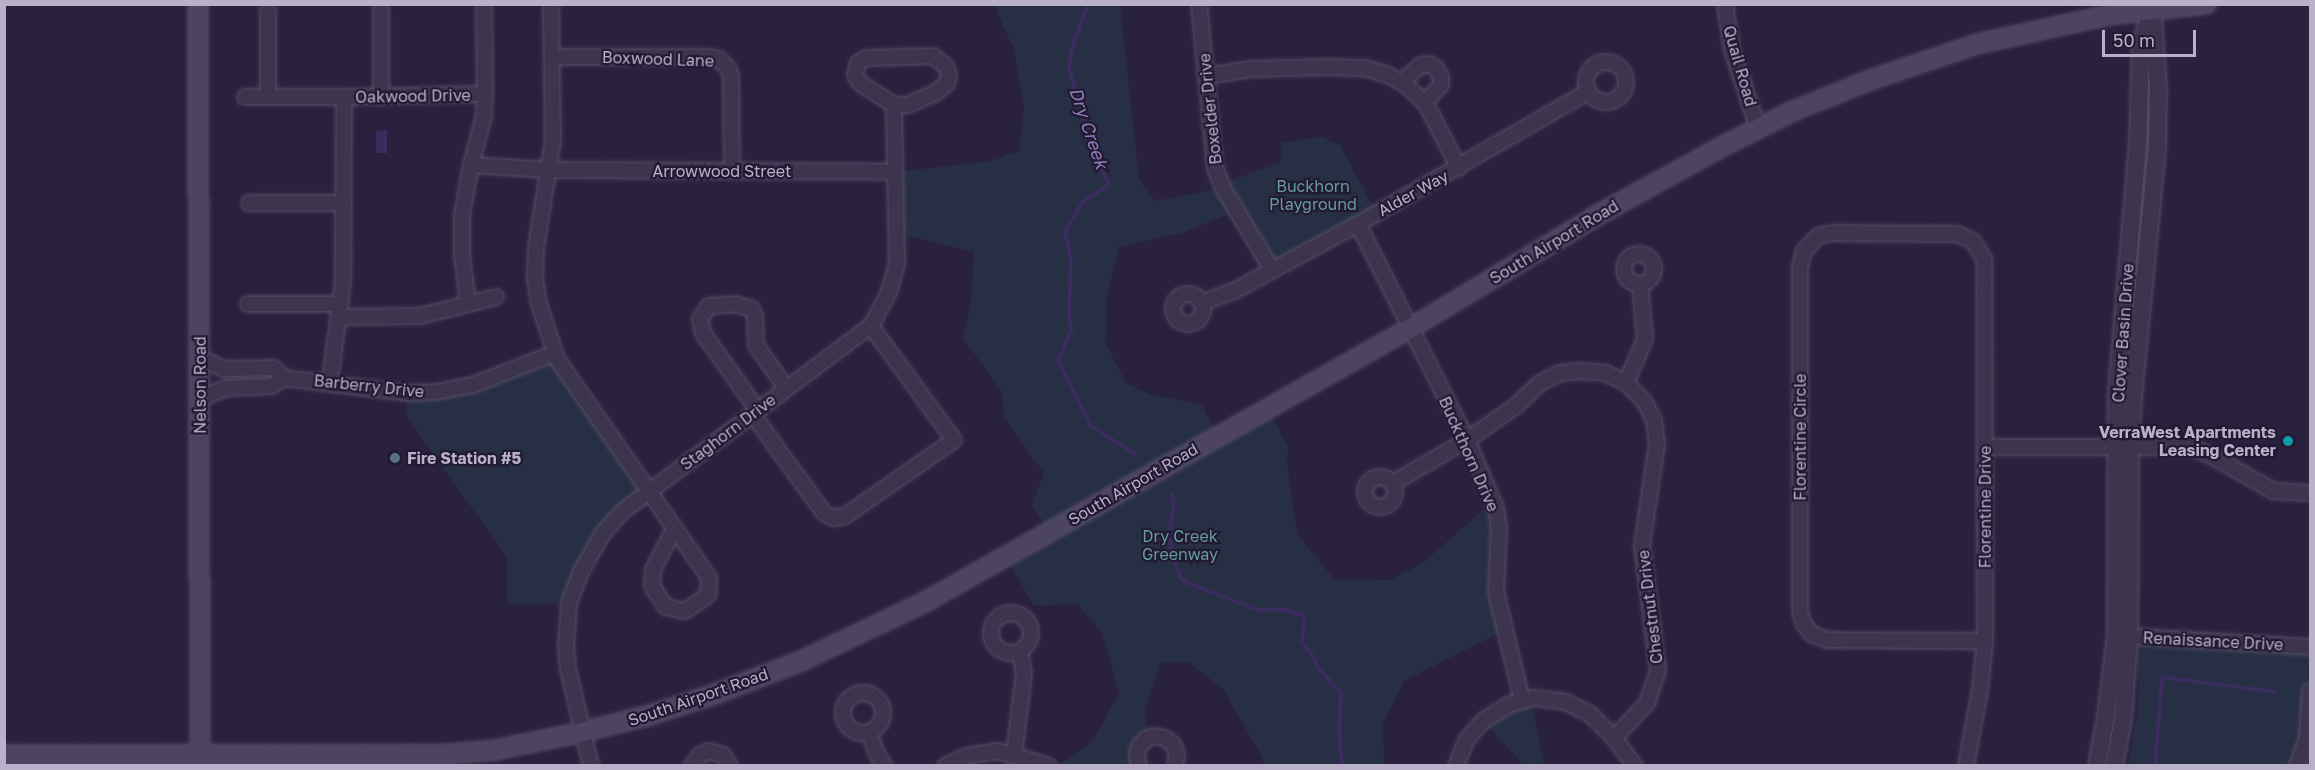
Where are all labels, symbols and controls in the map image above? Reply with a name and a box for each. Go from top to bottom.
scale bar [2105,18,2200,56]
street label: Quail Road [1719,23,1761,109]
text: 50 m [2113,29,2155,51]
street label: Boxwood Lane [602,47,714,71]
street label: Boxelder Drive [1195,52,1225,166]
water label: Dry Creek [1065,84,1113,172]
street label: Oakwood Drive [355,85,471,107]
street label: Arrowwood Street [653,161,791,181]
street label: Alder Way [1375,166,1451,220]
park label: Buckhorn Playground [1269,176,1357,214]
street label: South Airport Road [1486,196,1622,288]
street label: Clover Basin Drive [2109,263,2137,403]
street label: Nelson Road [190,336,210,434]
street label: Barberry Drive [313,371,425,401]
street label: Florentine Circle [1790,373,1810,501]
street label: Staghorn Drive [677,390,779,474]
street label: Buckthorn Drive [1435,393,1503,515]
place label: VerraWest Apartments Leasing Center [2099,422,2276,460]
marker: VerraWest Apartments Leasing Center [2281,434,2295,448]
street label: South Airport Road [1065,439,1201,529]
street label: Florentine Drive [1975,446,1995,568]
place label: Fire Station #5 [407,448,521,468]
marker: Fire Station #5 [388,451,402,465]
park label: Dry Creek Greenway [1142,526,1218,564]
street label: Chestnut Drive [1633,549,1667,665]
street label: Renaissance Drive [2142,628,2284,654]
street label: South Airport Road [626,664,770,730]

